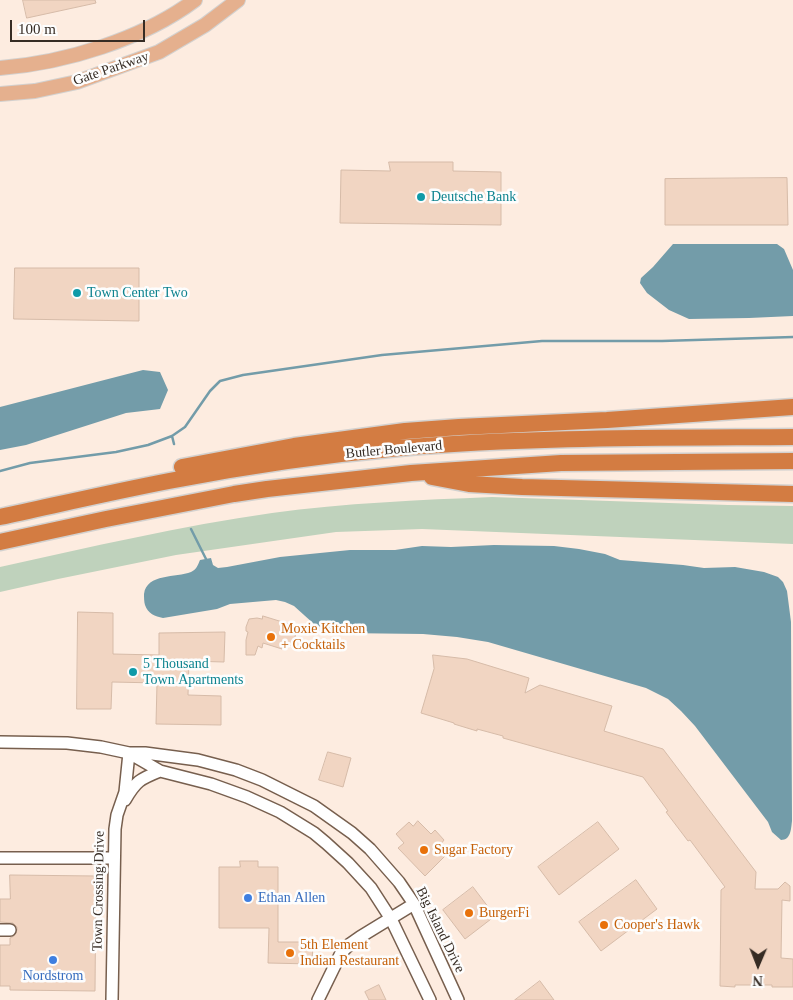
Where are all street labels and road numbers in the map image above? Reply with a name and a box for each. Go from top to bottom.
street label: Gate Parkway [71,48,151,90]
street label: Butler Boulevard [345,437,443,463]
street label: Town Crossing Drive [90,831,108,951]
street label: Big Island Drive [412,884,468,976]

